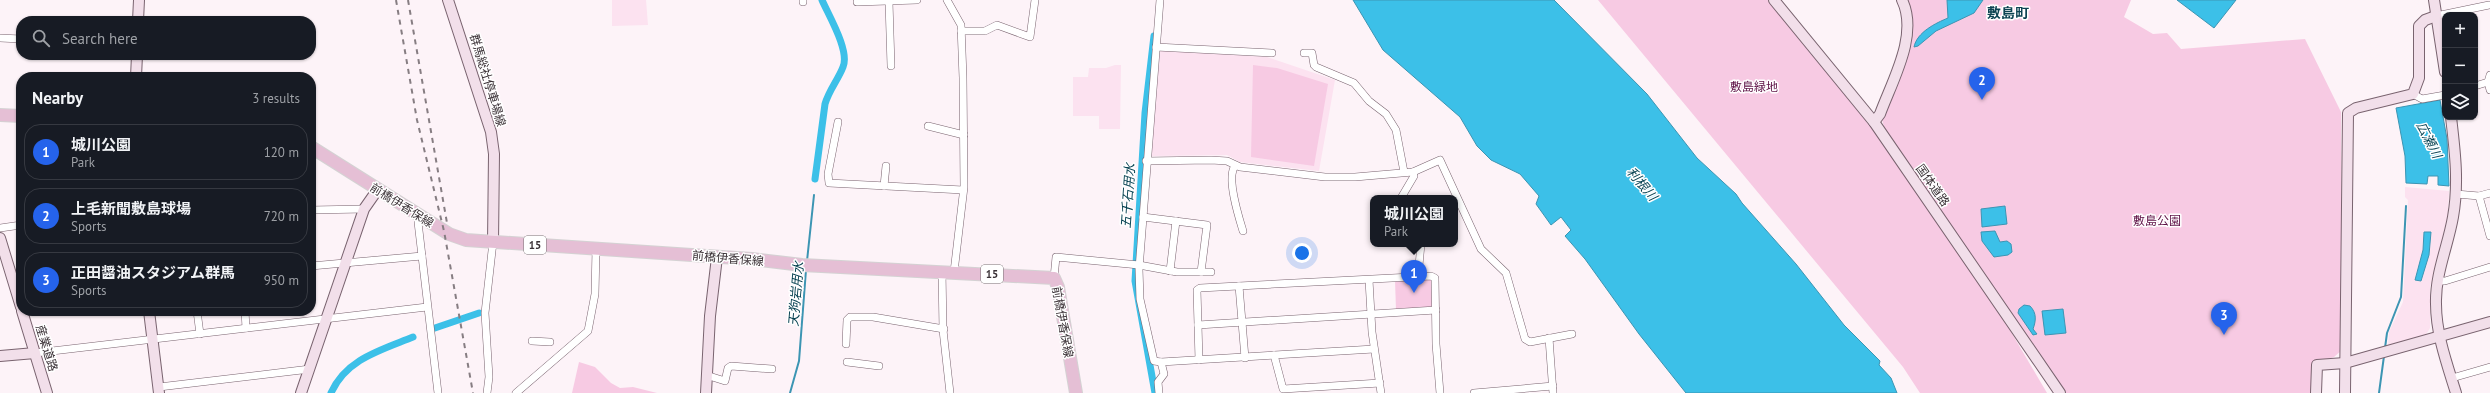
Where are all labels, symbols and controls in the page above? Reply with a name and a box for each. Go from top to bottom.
district label: 敷島町 [1987,4,2029,22]
map controls [2442,12,2478,120]
button: + [2442,12,2478,48]
search box [16,16,316,60]
icon: search [30,27,52,49]
text: Search here [62,29,138,48]
street label: 群馬総社停車場線 [467,32,509,128]
button: − [2442,48,2478,84]
pin: 2 [1969,67,1995,100]
park label: 敷島緑地 [1730,79,1778,94]
button: layers [2442,84,2478,120]
text: Nearby [32,87,83,109]
text: 3 results [252,90,300,107]
water label: 広瀬川 [2413,119,2446,163]
text: 城川公園 [71,135,131,154]
text: 1 [42,144,50,161]
text: 120 m [264,144,299,161]
text: Park [71,154,95,171]
water label: 五千石用水 [1117,161,1139,229]
street label: 国体道路 [1913,161,1953,209]
water label: 利根川 [1623,164,1662,206]
street label: 前橋伊香保線 [367,180,437,230]
popup [1370,195,1458,247]
text: 上毛新聞敷島球場 [71,199,191,218]
text: 城川公園 [1384,204,1444,223]
text: 2 [42,208,50,225]
text: 720 m [264,208,299,225]
park label: 敷島公園 [2133,213,2181,228]
text: Sports [71,218,107,235]
text: Park [1384,223,1408,240]
road number: 15 [524,236,546,254]
your location [1292,243,1312,263]
street label: 前橋伊香保線 [691,247,765,269]
water label: 天狗岩用水 [785,259,807,327]
pin: 1 [1401,260,1427,293]
text: 正田醤油スタジアム群馬 [71,263,235,282]
road number: 15 [981,265,1003,283]
text: 3 [42,272,50,289]
text: 950 m [264,272,299,289]
text: Sports [71,282,107,299]
street label: 前橋伊香保線 [1049,285,1077,359]
pin: 3 [2211,302,2237,335]
street label: 産業道路 [33,323,61,373]

